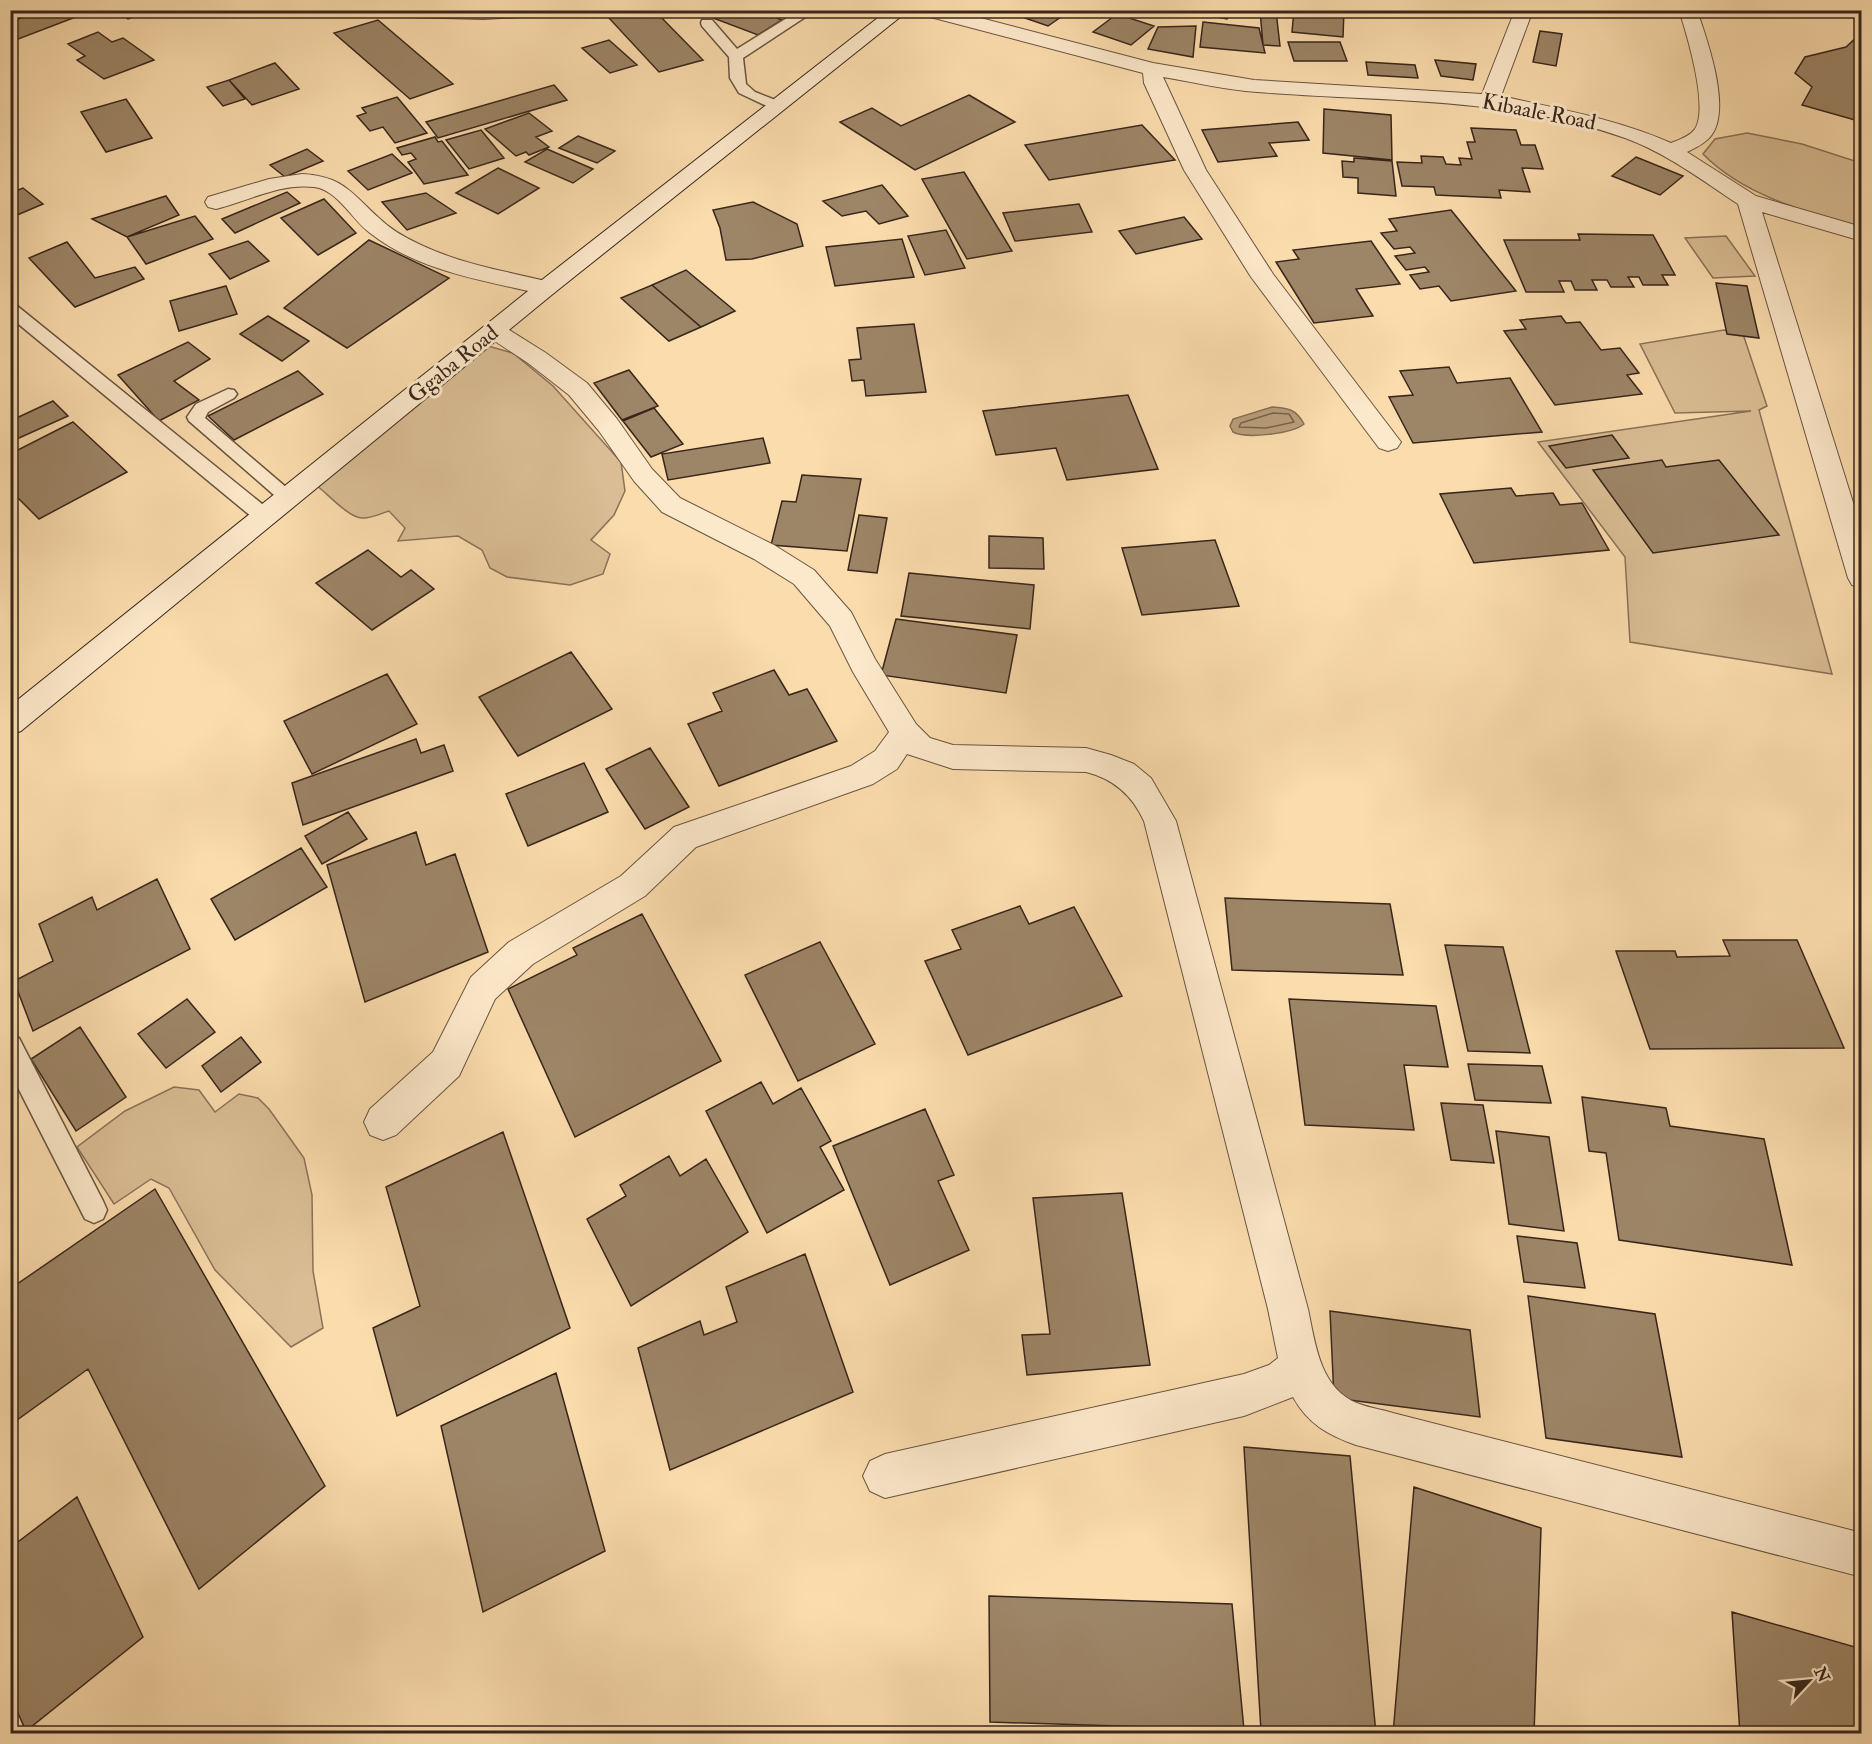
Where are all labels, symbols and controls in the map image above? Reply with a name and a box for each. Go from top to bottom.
street label: Kibaale Road [1480,87,1598,137]
street label: Ggaba Road [402,319,504,409]
north arrow [1779,1651,1839,1711]
text: N [1809,1663,1834,1686]

